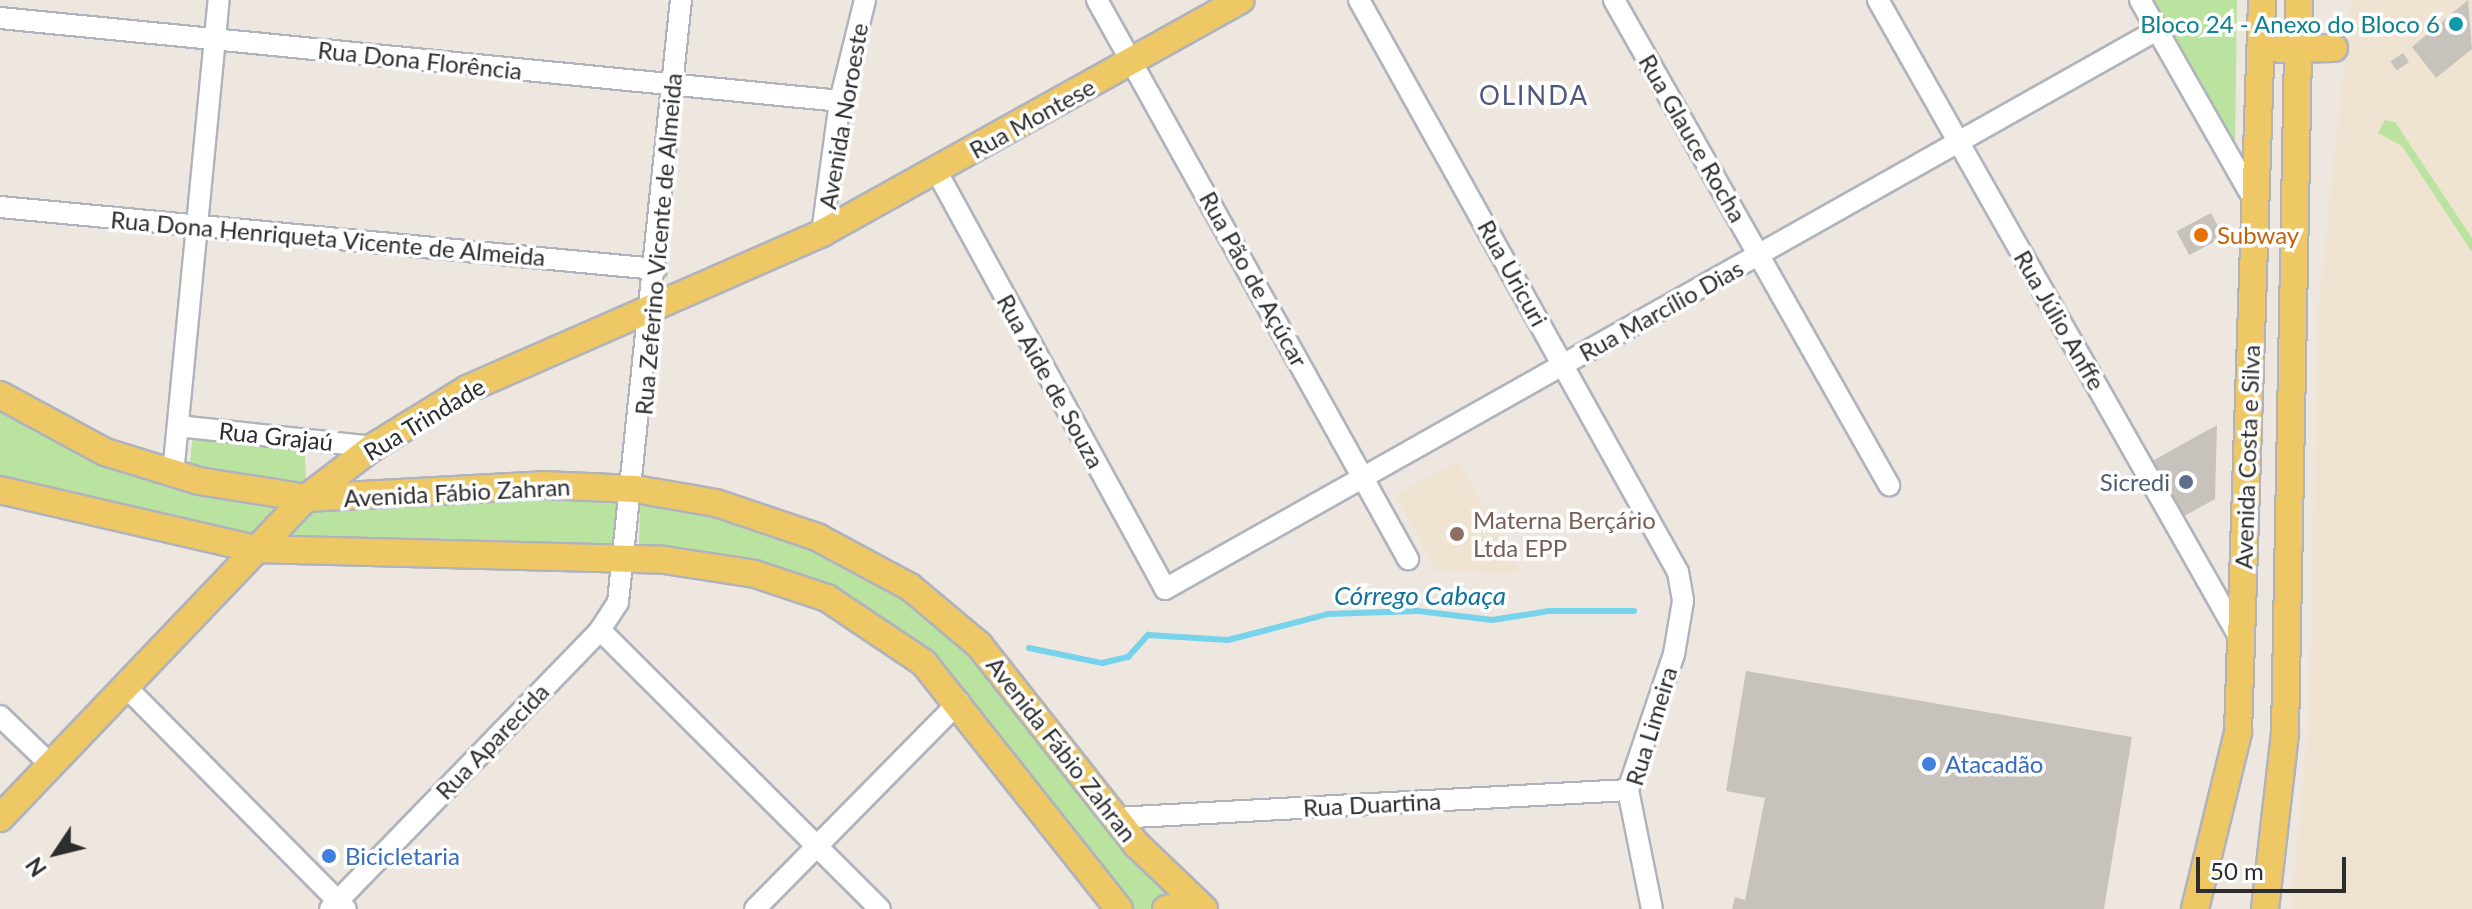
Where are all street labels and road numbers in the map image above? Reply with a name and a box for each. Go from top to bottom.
street label: Avenida Noroeste [812,21,874,211]
street label: Rua Dona Florência [316,35,524,85]
street label: Rua Glauce Rocha [1633,49,1753,227]
street label: Rua Zeferino Vicente de Almeida [629,71,687,417]
street label: Rua Montese [964,72,1100,164]
street label: Rua Pão de Açúcar [1194,186,1314,372]
street label: Rua Dona Henriqueta Vicente de Almeida [109,205,547,271]
street label: Rua Uricuri [1472,215,1554,331]
street label: Rua Júlio Anffe [2008,244,2112,396]
street label: Rua Marcílio Dias [1574,253,1748,367]
street label: Rua Aide de Souza [991,289,1111,473]
street label: Avenida Costa e Silva [2229,344,2265,570]
street label: Rua Trindade [358,371,490,467]
street label: Rua Grajaú [217,416,335,456]
street label: Avenida Fábio Zahran [343,472,571,512]
street label: Avenida Fábio Zahran [981,651,1143,847]
street label: Rua Limeira [1619,663,1683,789]
street label: Rua Aparecida [429,677,555,805]
street label: Rua Duartina [1302,786,1442,822]

